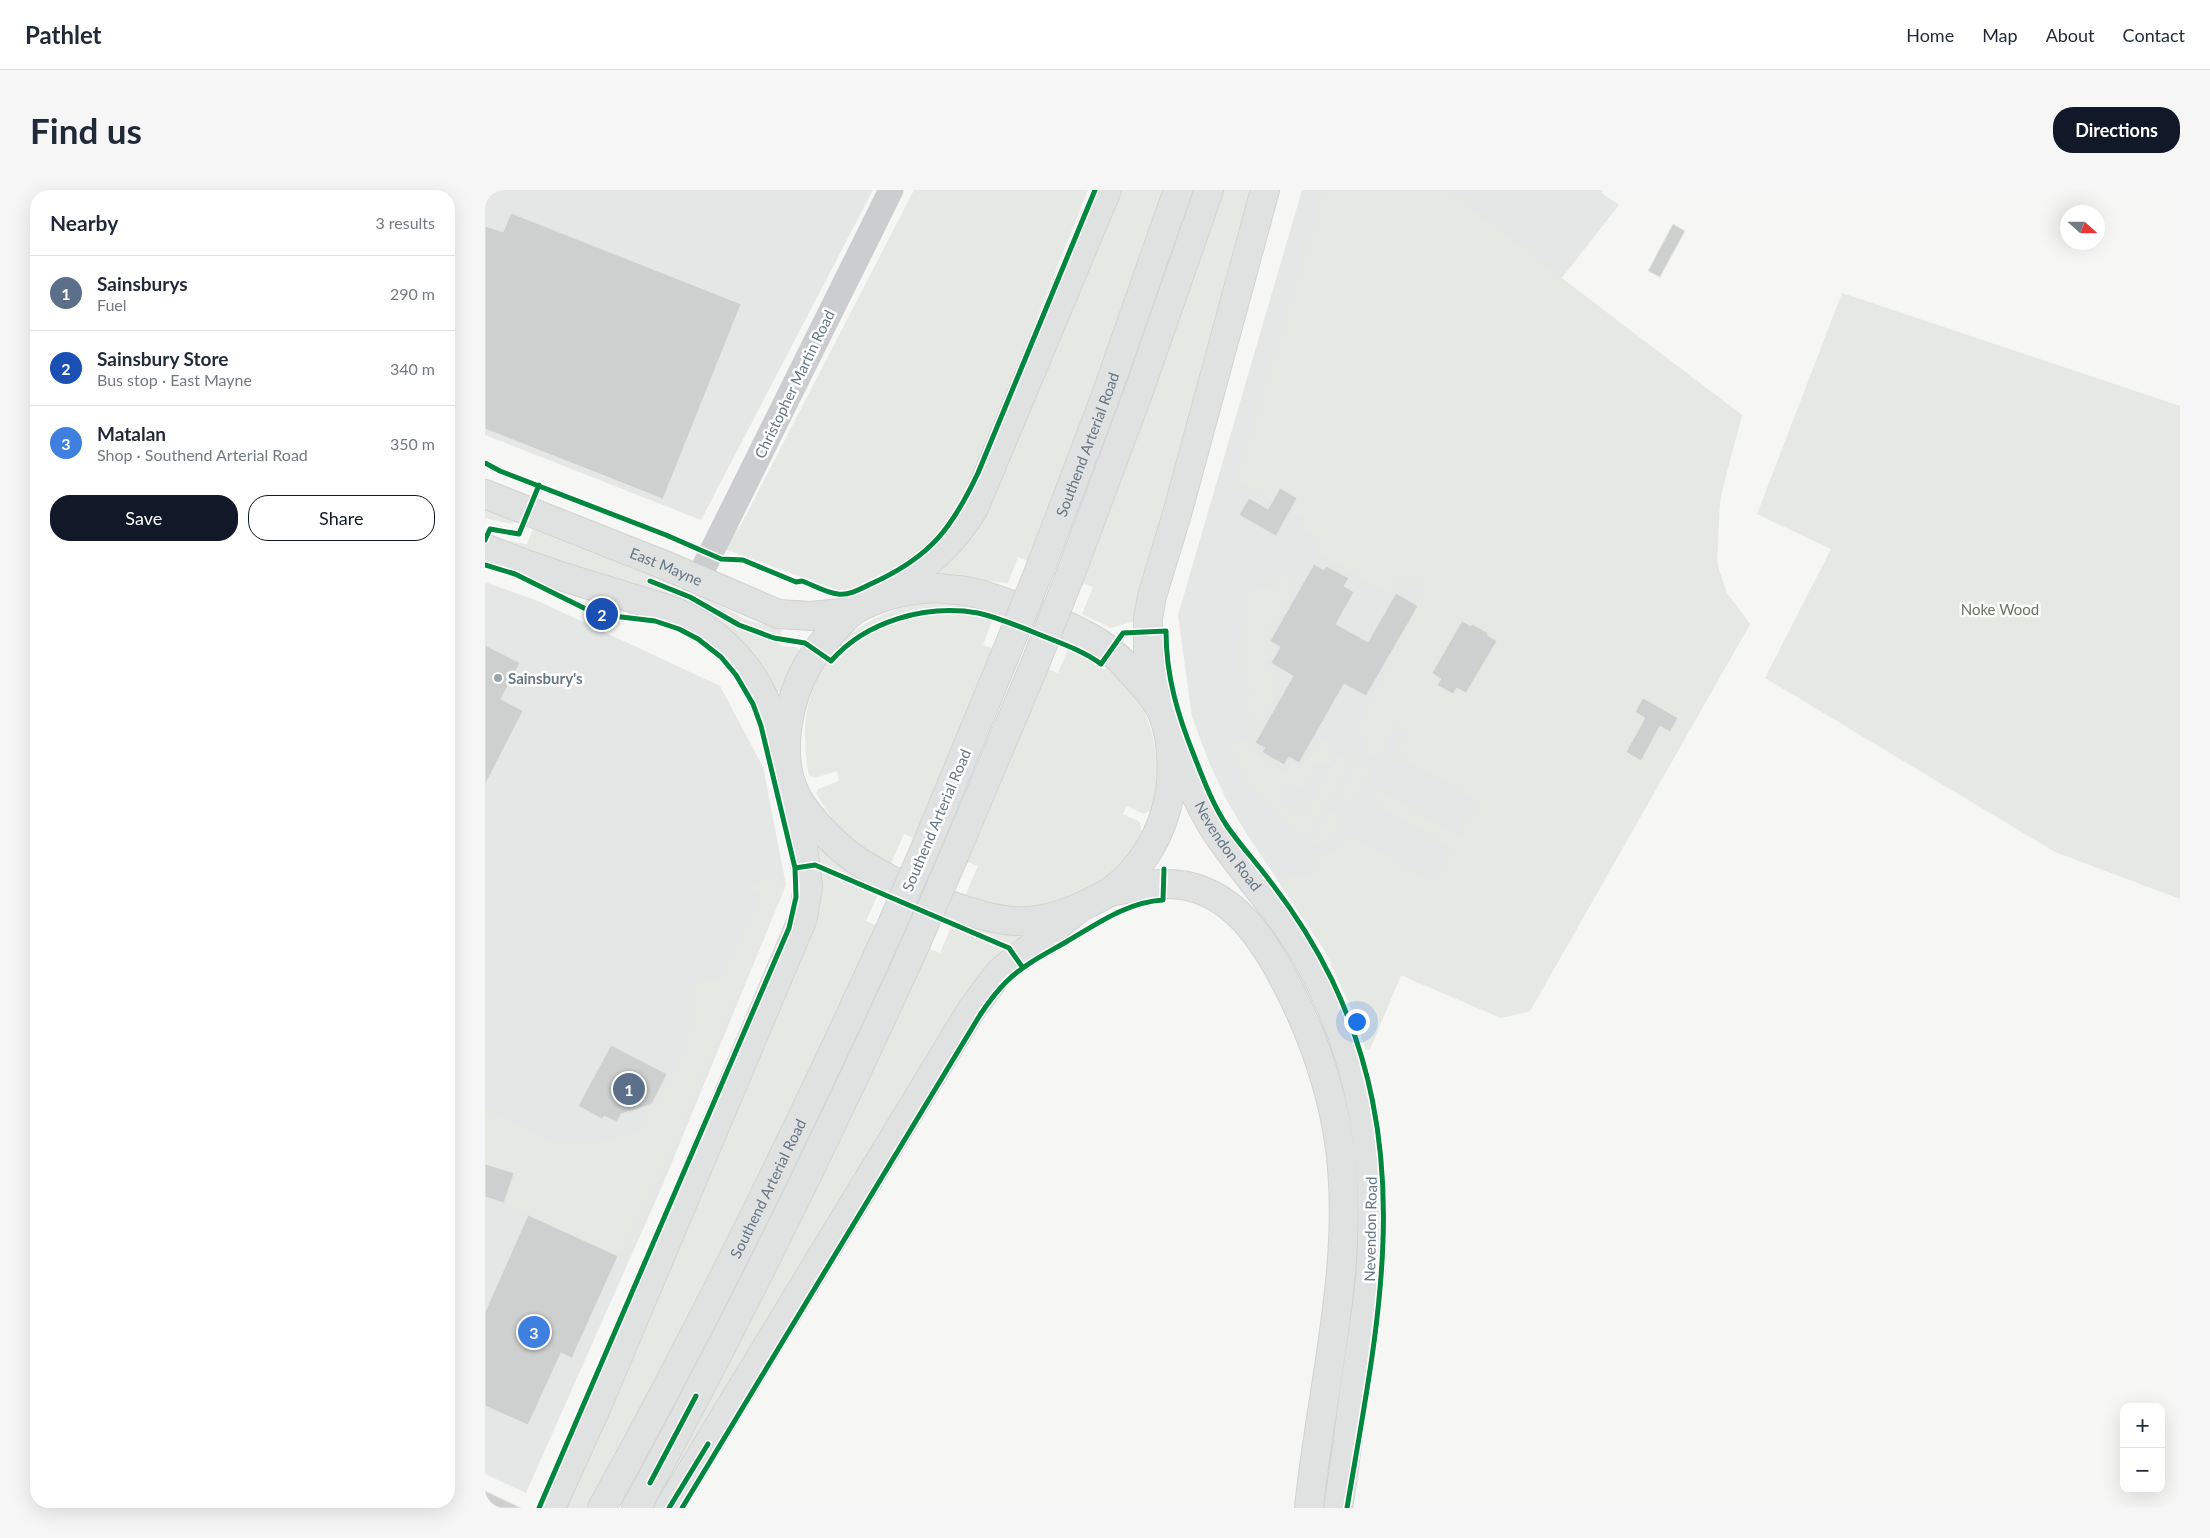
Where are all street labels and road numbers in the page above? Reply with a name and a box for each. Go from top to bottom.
street label: Christopher Martin Road [750,307,838,461]
street label: Southend Arterial Road [1052,370,1122,519]
street label: East Mayne [627,543,705,589]
street label: Southend Arterial Road [898,746,974,894]
street label: Nevendon Road [1191,798,1266,894]
street label: Southend Arterial Road [726,1116,809,1261]
street label: Nevendon Road [1360,1176,1380,1282]

